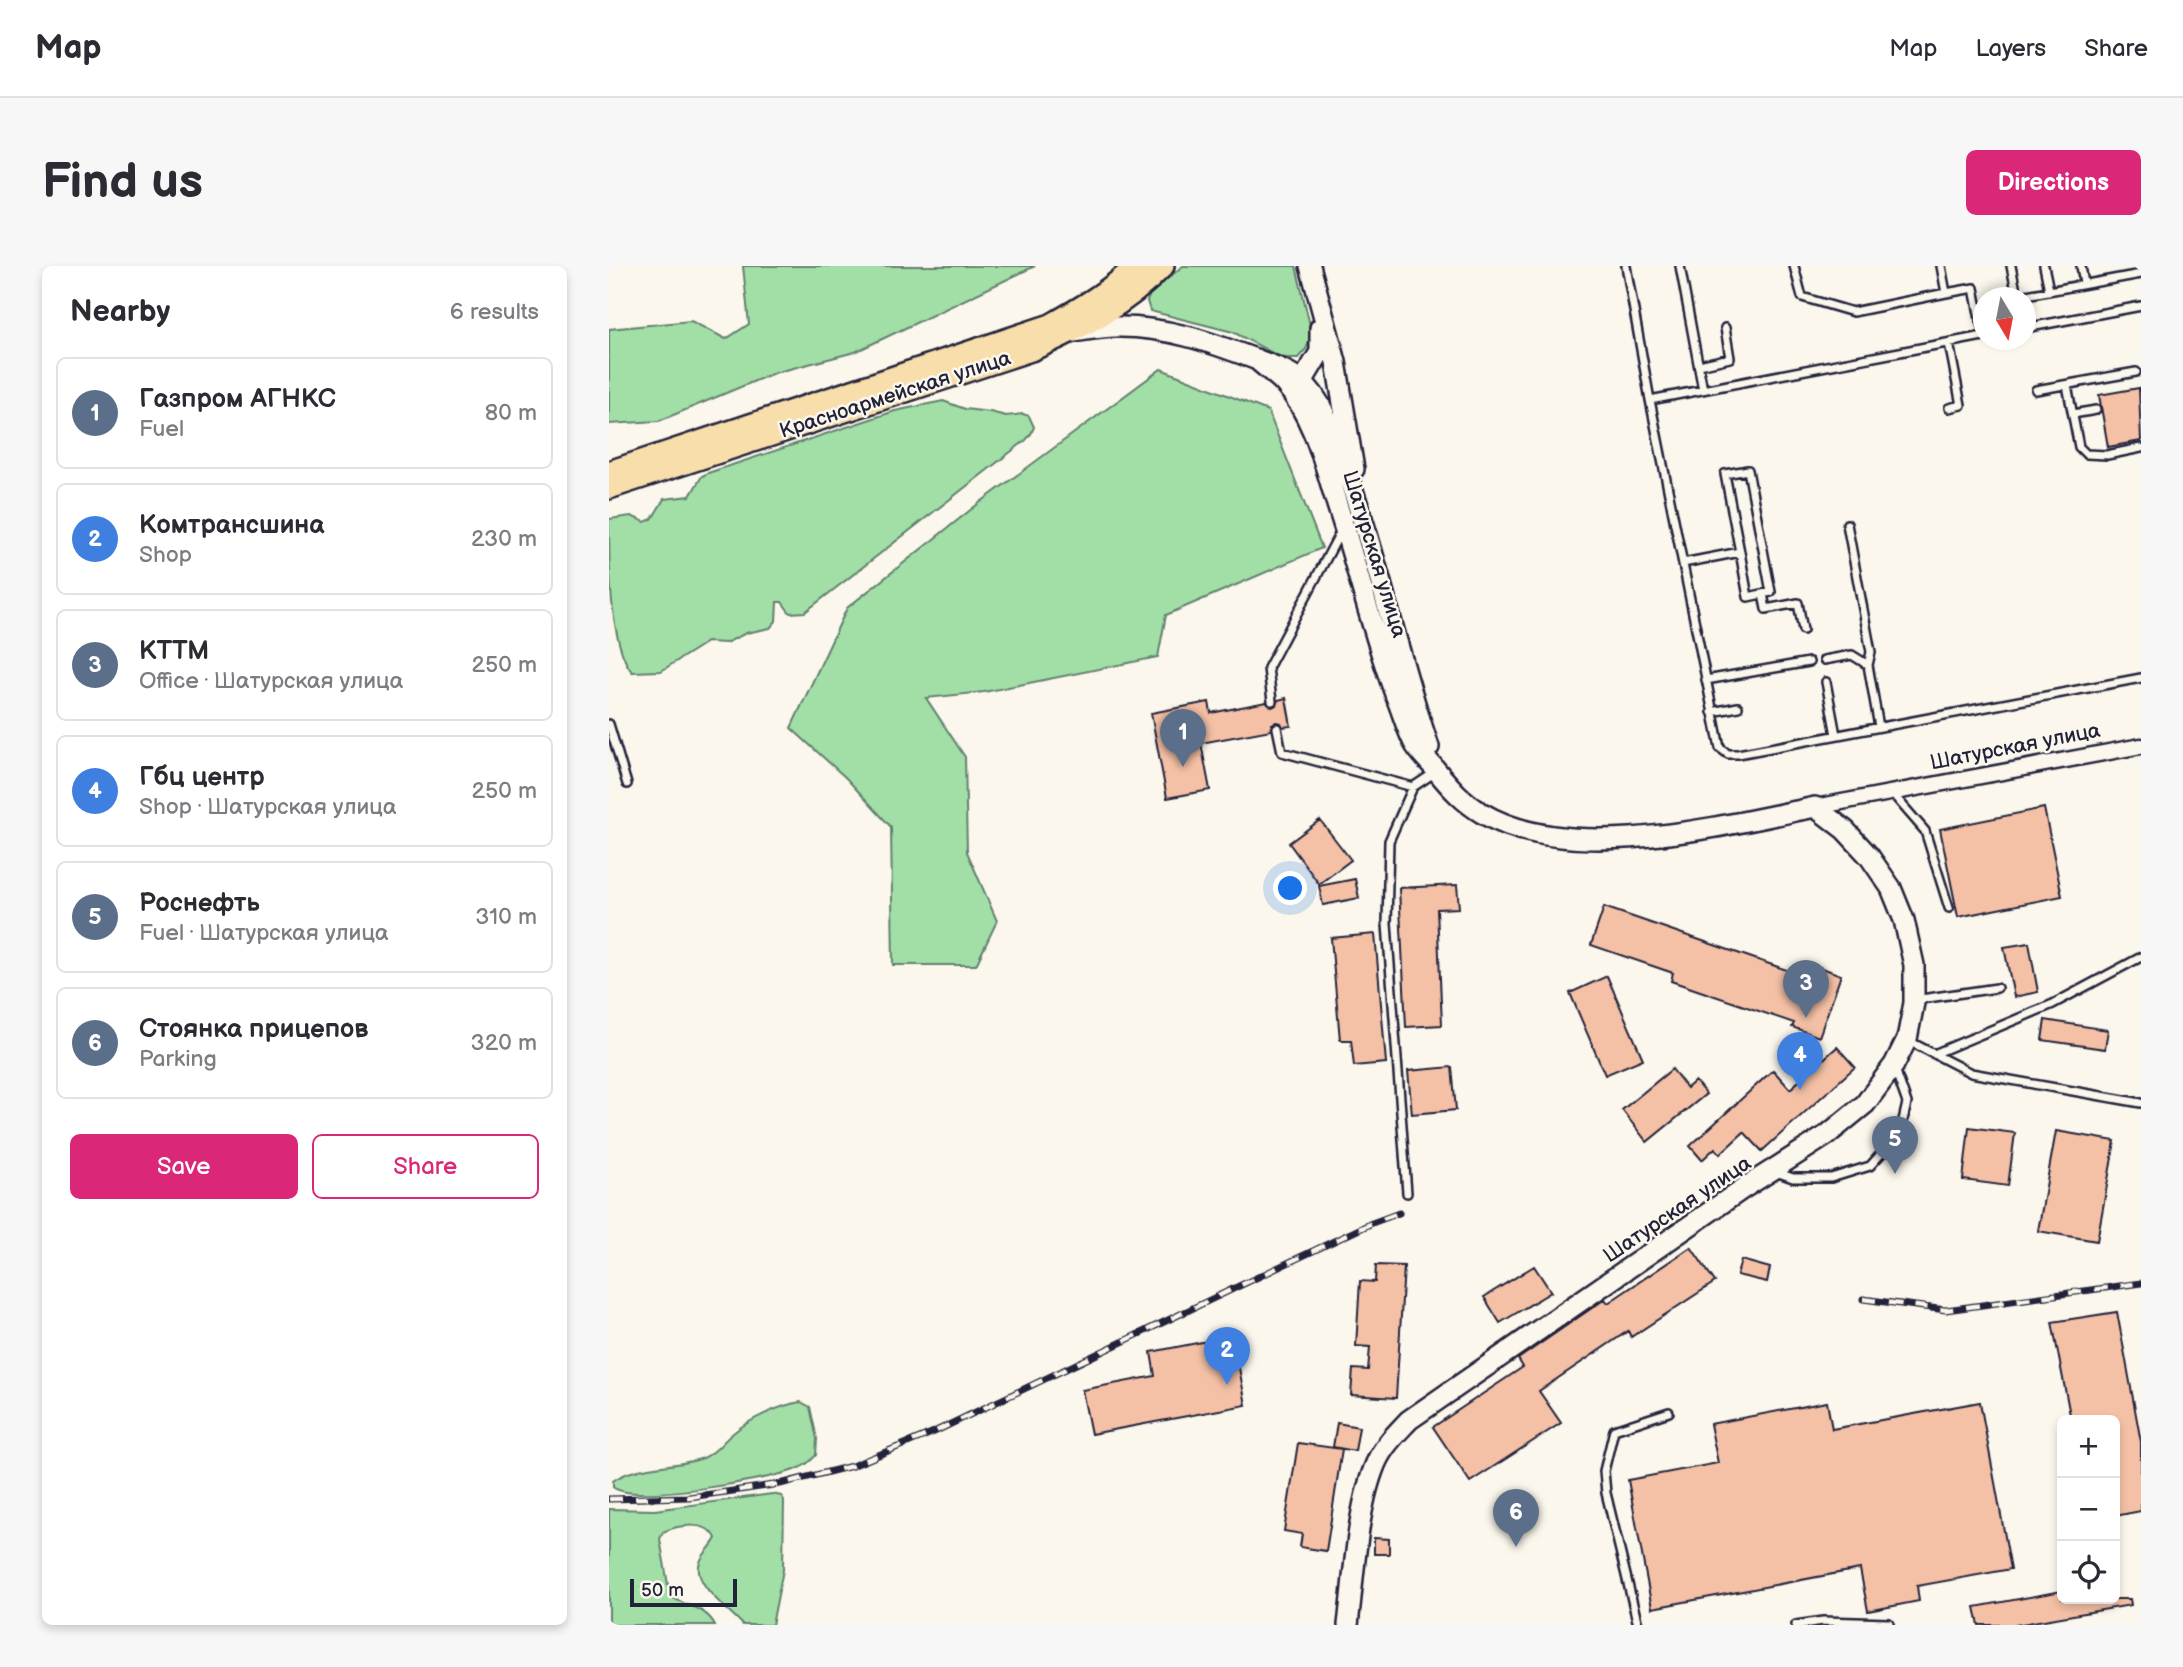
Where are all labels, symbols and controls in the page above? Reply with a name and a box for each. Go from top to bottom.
text: Map [35,28,101,68]
text: Map [1889,34,1937,63]
text: Layers [1975,34,2046,63]
text: Share [2084,34,2148,63]
button: Directions [1966,150,2141,215]
text: Find us [42,153,203,212]
north arrow [1973,287,2036,350]
text: Nearby [70,294,170,330]
text: 6 results [450,298,539,326]
street label: Красноармейская улица [776,345,1015,444]
text: Газпром АГНКС [139,384,336,415]
text: 1 [90,399,100,427]
text: 80 m [485,399,537,427]
text: Fuel [139,415,184,443]
street label: Шатурская улица [1337,468,1412,641]
text: Комтрансшина [139,510,324,541]
text: 2 [88,525,102,553]
text: 230 m [471,525,537,553]
text: Shop [139,541,192,569]
text: КТТМ [139,636,209,667]
text: 3 [88,651,102,679]
text: 250 m [471,651,537,679]
text: Office · Шатурская улица [139,667,403,695]
pin: 1 [1160,709,1206,767]
street label: Шатурская улица [1928,718,2103,775]
text: Гбц центр [139,762,265,793]
text: 4 [88,777,102,805]
text: 250 m [471,777,537,805]
text: Shop · Шатурская улица [139,793,397,821]
your location [1273,871,1307,905]
text: Роснефть [139,888,260,919]
text: 5 [88,903,102,931]
text: 310 m [475,903,537,931]
text: Fuel · Шатурская улица [139,919,389,947]
pin: 3 [1783,960,1829,1018]
text: Стоянка прицепов [139,1014,368,1045]
text: 6 [88,1029,102,1057]
text: 320 m [471,1029,537,1057]
pin: 4 [1777,1032,1823,1090]
text: Parking [139,1045,217,1073]
pin: 5 [1872,1116,1918,1174]
button: Save [70,1134,298,1199]
button: Share [312,1134,539,1199]
street label: Шатурская улица [1599,1150,1756,1268]
pin: 2 [1204,1327,1250,1385]
map controls [2057,1415,2120,1604]
button: + [2057,1415,2120,1478]
button: − [2057,1478,2120,1541]
pin: 6 [1493,1489,1539,1547]
button: locate [2057,1541,2120,1604]
scale bar [630,1576,737,1608]
text: 50 m [641,1579,684,1602]

